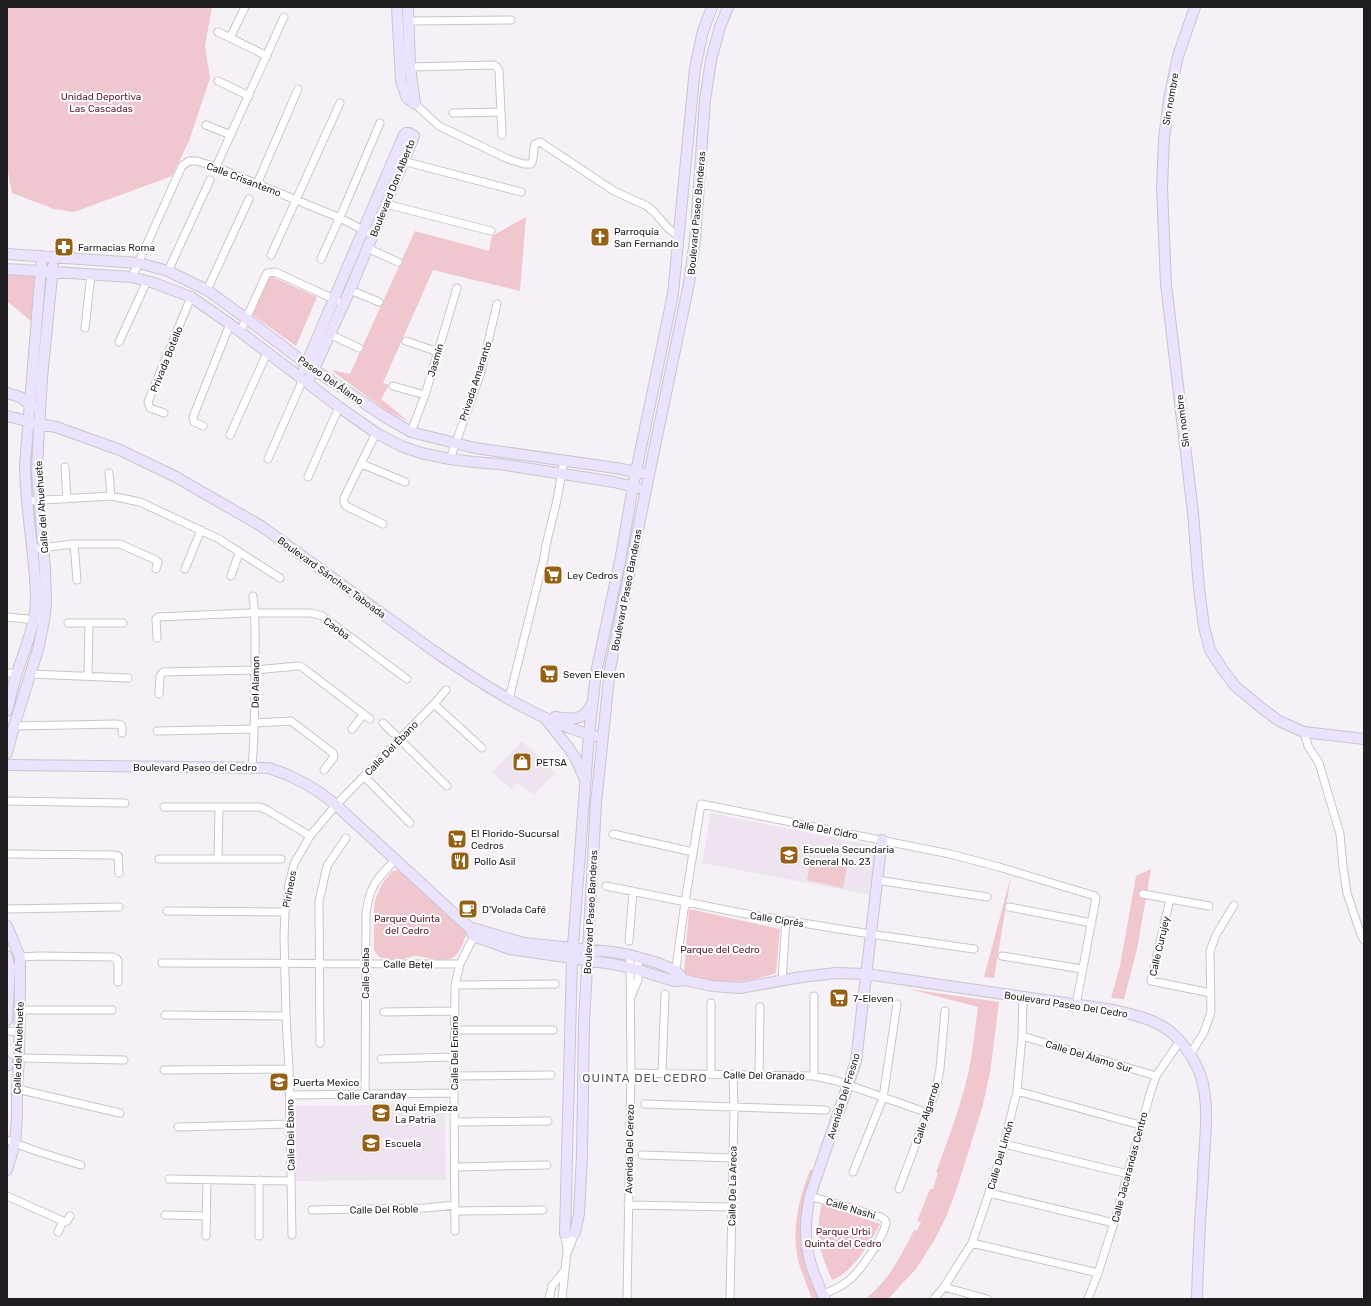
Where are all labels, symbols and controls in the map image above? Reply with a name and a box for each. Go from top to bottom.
street label: Sin nombre [1160,72,1182,126]
park label: Unidad Deportiva Las Cascadas [61,91,141,115]
street label: Boulevard Don Alberto [368,138,418,239]
street label: Boulevard Paseo Banderas [686,151,708,275]
street label: Calle Crisantemo [205,160,283,200]
church icon: Parroquia San Fernando [589,226,611,248]
place label: Parroquia San Fernando [614,226,679,250]
pharmacy icon: Farmacias Roma [53,236,75,258]
place label: Farmacias Roma [78,242,155,254]
street label: Privada Botello [148,324,186,394]
street label: Privada Amaranto [457,340,495,423]
street label: Jasmín [425,342,446,378]
street label: Paseo Del Álamo [295,354,366,408]
street label: Sin nombre [1174,393,1192,448]
street label: Calle del Ahuehuete [33,460,51,554]
street label: Boulevard Paseo Banderas [609,528,645,652]
street label: Boulevard Sánchez Taboada [275,535,388,621]
supermarket icon: Ley Cedros [542,564,564,586]
place label: Ley Cedros [567,570,618,582]
street label: Caoba [321,615,352,642]
street label: Del Alamon [250,656,262,708]
supermarket icon: Seven Eleven [538,663,560,685]
place label: Seven Eleven [563,669,625,681]
street label: Calle Del Ébano [362,719,421,779]
shop icon: PETSA [511,751,533,773]
place label: PETSA [536,757,567,769]
street label: Boulevard Paseo del Cedro [133,762,257,774]
street label: Calle Del Cidro [791,818,859,842]
supermarket icon: El Florido-Sucursal Cedros [446,828,468,850]
place label: El Florido-Sucursal Cedros [471,828,559,852]
school or university icon: Escuela Secundaria General No. 23 [778,844,800,866]
place label: Escuela Secundaria General No. 23 [803,844,894,868]
restaurant icon: Pollo Asil [449,850,471,872]
street label: Boulevard Paseo Banderas [582,850,600,974]
place label: Pollo Asil [474,856,516,868]
street label: Pirineos [281,870,299,909]
cafe icon: D'Volada Café [457,898,479,920]
place label: D'Volada Café [482,904,547,916]
street label: Calle Ciprés [749,910,805,930]
park label: Parque Quinta del Cedro [374,913,440,937]
street label: Calle Curujey [1147,915,1173,977]
park label: Parque del Cedro [680,944,760,956]
street label: Calle Ceiba [360,947,372,999]
street label: Calle Betel [383,959,433,971]
supermarket icon: 7-Eleven [828,987,850,1009]
street label: Boulevard Paseo Del Cedro [1003,989,1129,1021]
place label: 7-Eleven [853,993,893,1005]
street label: Calle del Ahuehuete [11,1001,27,1095]
street label: Calle Del Encino [449,1016,461,1090]
street label: Calle Del Álamo Sur [1044,1038,1134,1076]
street label: Avenida Del Fresno [825,1052,863,1141]
street label: Calle Del Granado [723,1069,805,1083]
school or university icon: Puerta Mexico [268,1071,290,1093]
district label: QUINTA DEL CEDRO [582,1071,708,1085]
place label: Puerta Mexico [293,1077,359,1089]
street label: Calle Algarrob [911,1081,943,1146]
street label: Calle Caranday [337,1089,407,1103]
street label: Calle Del Ëbano [284,1099,298,1171]
school or university icon: Aqui Empieza La Patria [370,1102,392,1124]
place label: Aqui Empieza La Patria [395,1102,458,1126]
street label: Avenida Del Cerezo [623,1104,637,1194]
street label: Calle Jacarandas Centro [1109,1110,1151,1224]
street label: Calle Del Limón [985,1119,1017,1191]
school or university icon: Escuela [360,1132,382,1154]
place label: Escuela [385,1138,421,1150]
street label: Calle De La Areca [726,1146,740,1226]
street label: Calle Nashi [824,1196,877,1222]
street label: Calle Del Roble [350,1203,419,1217]
park label: Parque Urbi Quinta del Cedro [804,1226,882,1250]

